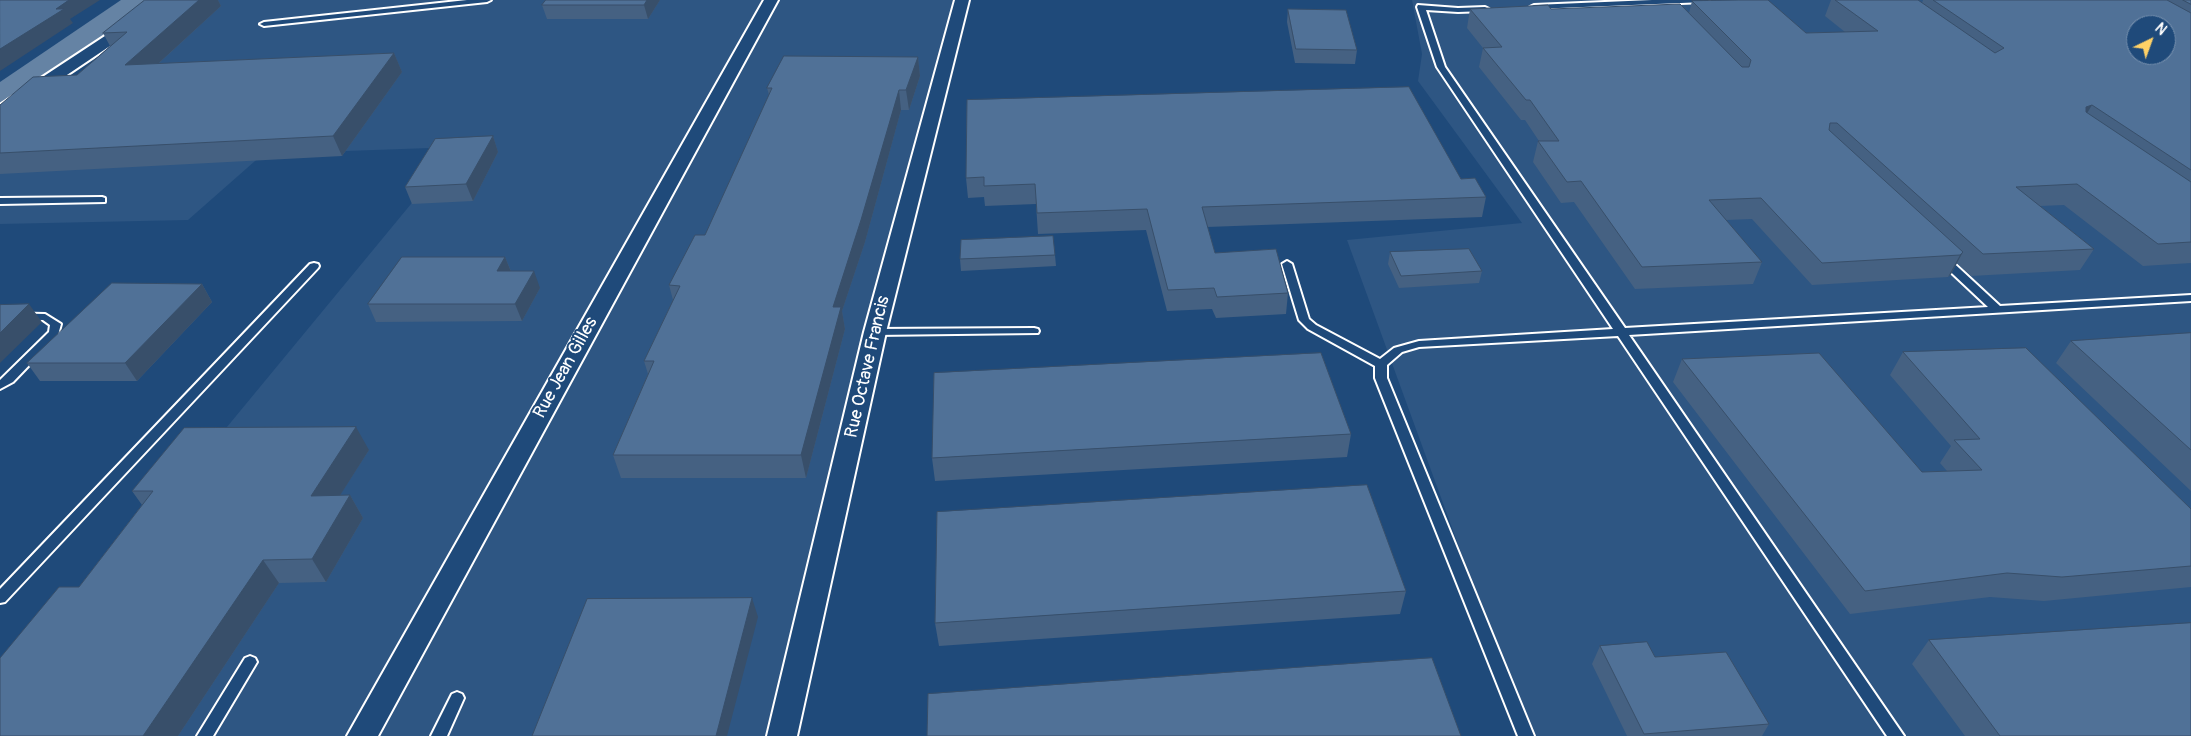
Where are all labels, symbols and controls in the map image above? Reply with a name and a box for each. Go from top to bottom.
north arrow [2126,15,2176,65]
text: N [2151,20,2170,39]
street label: Rue Octave Francis [841,294,895,440]
street label: Rue Jean Gilles [529,314,603,422]

